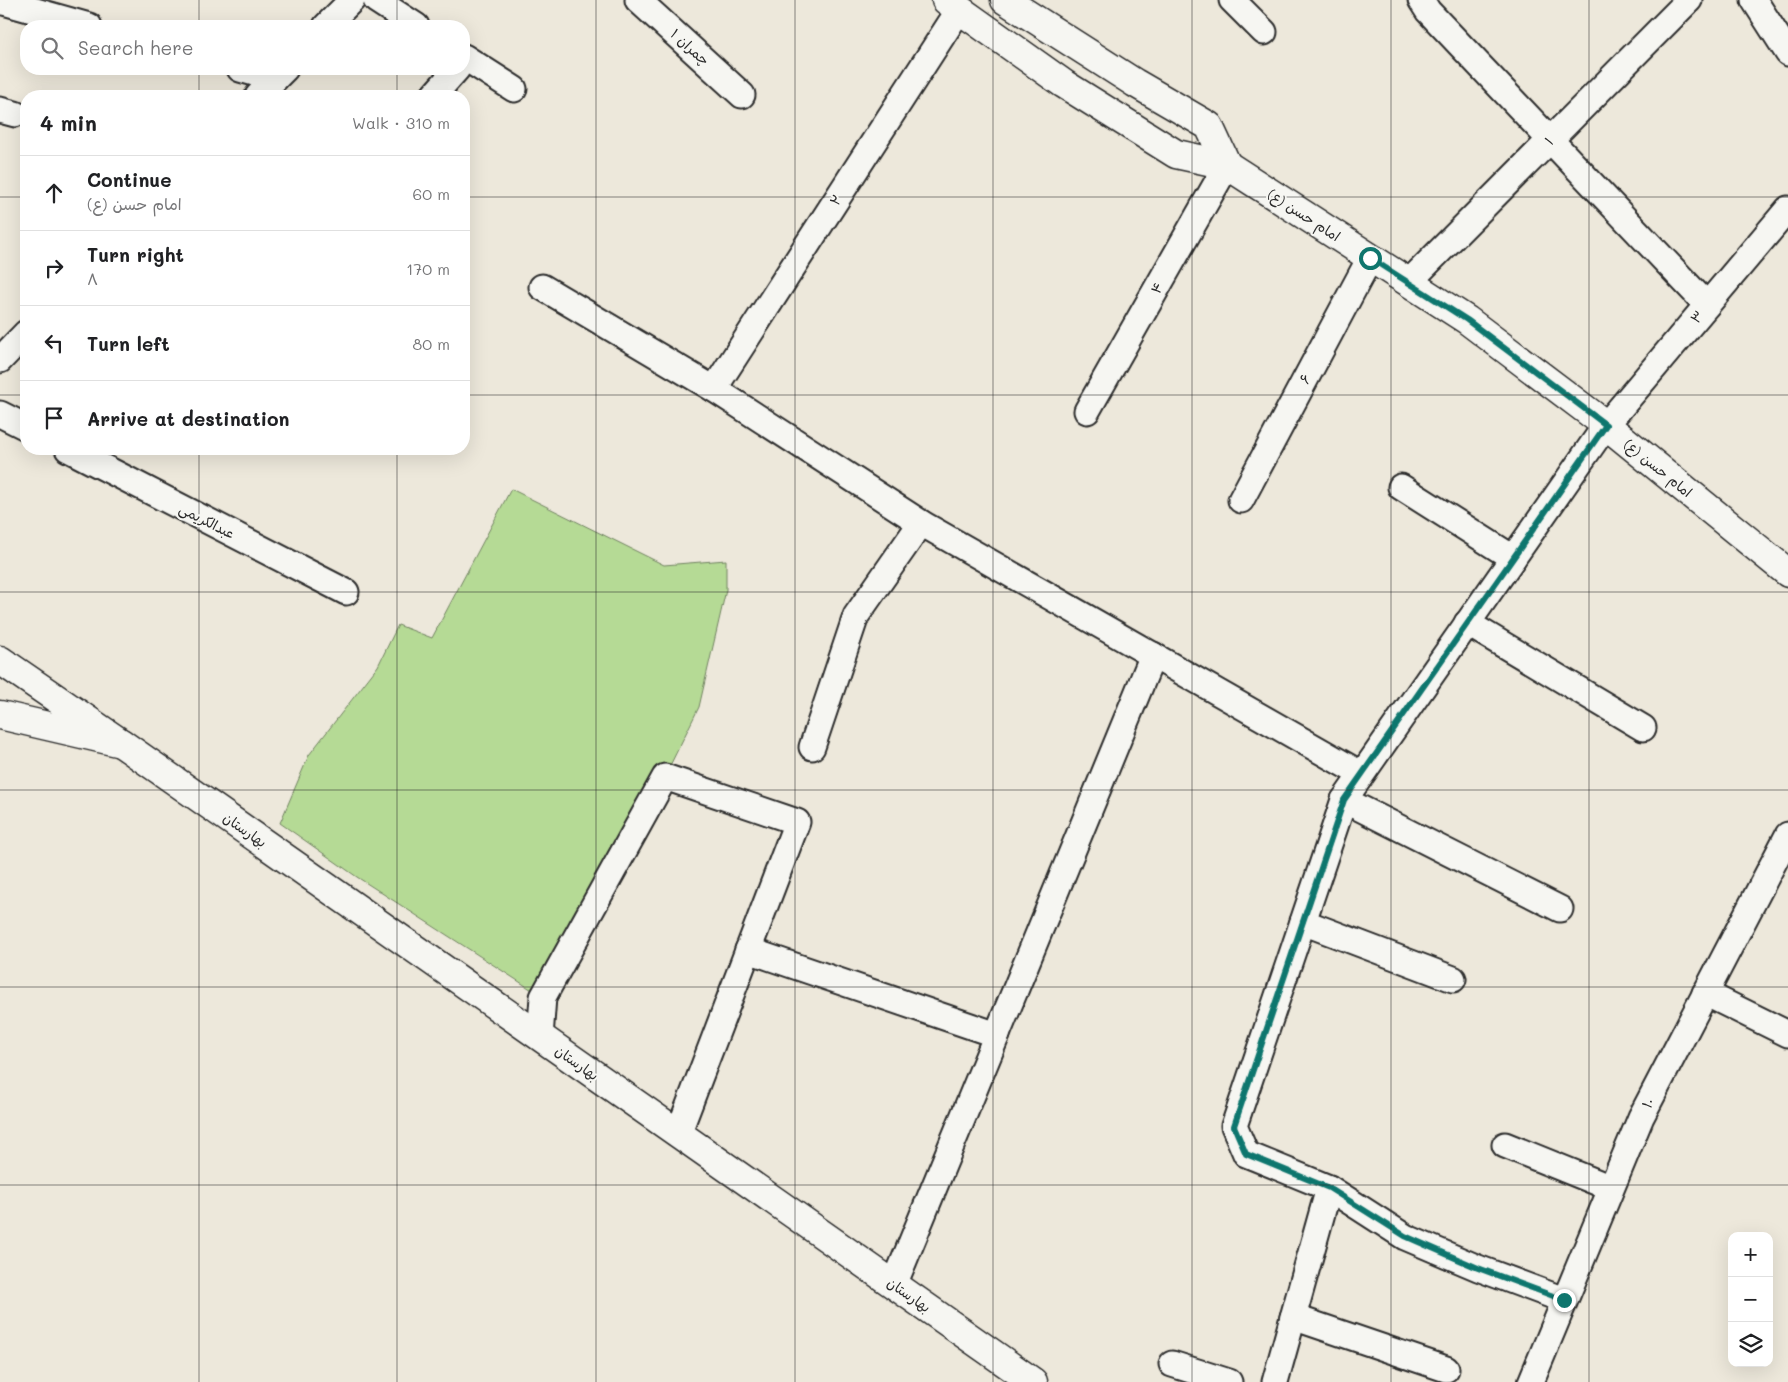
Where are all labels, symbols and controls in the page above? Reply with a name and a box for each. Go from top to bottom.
search box [20,20,470,75]
street label: چمران ۱ [666,24,714,70]
icon: search [38,34,66,62]
text: Search here [78,35,194,60]
text: 4 min [40,109,97,136]
text: Walk · 310 m [352,112,450,133]
street label: ۱ [1540,132,1557,149]
text: Continue [87,167,172,192]
icon: ahead [40,179,68,207]
text: 60 m [413,183,450,204]
street label: امام حسن (ع) [1263,184,1344,247]
street label: ۲ [825,191,846,209]
text: امام حسن (ع) [87,193,182,214]
text: Turn right [87,242,184,267]
route start [1359,247,1382,270]
icon: right [40,254,68,282]
text: 170 m [406,258,450,279]
text: ۸ [87,268,98,289]
street label: ۴ [1146,278,1167,297]
street label: ۳ [1686,306,1708,327]
icon: left [40,329,68,357]
text: Turn left [87,331,170,356]
text: 80 m [413,333,450,354]
street label: ۶ [1294,371,1315,387]
icon: arrive [40,404,68,432]
text: Arrive at destination [87,406,290,431]
street label: امام حسن (ع) [1619,434,1697,503]
street label: عبدالکریمی [176,499,238,543]
street label: بهارستان [220,808,271,851]
street label: بهارستان [552,1041,603,1084]
street label: ۱۰ [1637,1094,1658,1111]
map controls [1728,1232,1773,1367]
button: + [1728,1232,1773,1277]
street label: بهارستان [884,1273,935,1316]
button: − [1728,1277,1773,1322]
route end [1553,1289,1576,1312]
button: layers [1728,1322,1773,1367]

